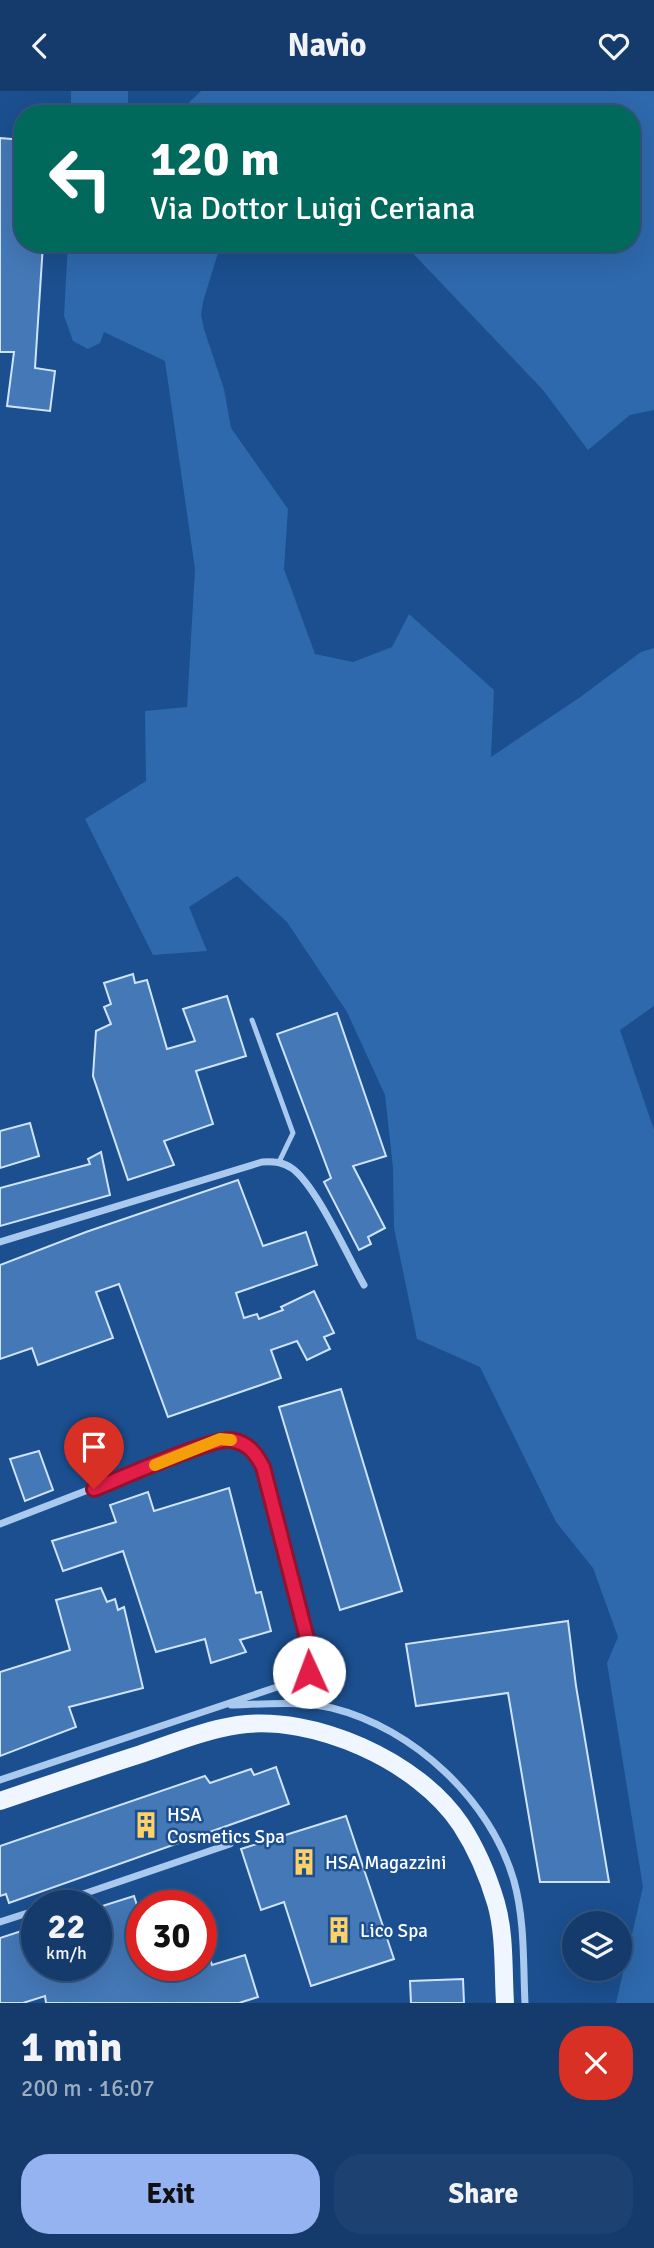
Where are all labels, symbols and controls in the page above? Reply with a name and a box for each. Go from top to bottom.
text: Navio [287,26,367,65]
icon: back [21,27,59,65]
icon: heart [595,27,633,65]
text: 120 m [150,129,280,189]
icon: left [35,133,126,224]
text: Via Dottor Luigi Ceriana [150,189,475,228]
pin [64,1417,124,1489]
icon: arrive [75,1428,113,1466]
position arrow [272,1635,346,1709]
place label: HSA Cosmetics Spa [167,1803,285,1849]
building icon: HSA Cosmetics Spa [131,1810,161,1840]
building icon: HSA Magazzini [289,1847,319,1877]
place label: HSA Magazzini [325,1851,446,1875]
speed limit sign: 30 [126,1890,217,1981]
text: 22 [48,1905,85,1948]
map controls [562,1911,632,1981]
button: layers [562,1911,632,1981]
building icon: Lico Spa [324,1915,354,1945]
place label: Lico Spa [360,1919,428,1943]
text: km/h [46,1942,87,1964]
text: 1 min [21,2022,122,2073]
button: close [559,2026,633,2100]
text: 200 m · 16:07 [21,2074,155,2103]
button: Exit [21,2154,320,2234]
button: Share [334,2154,633,2234]

